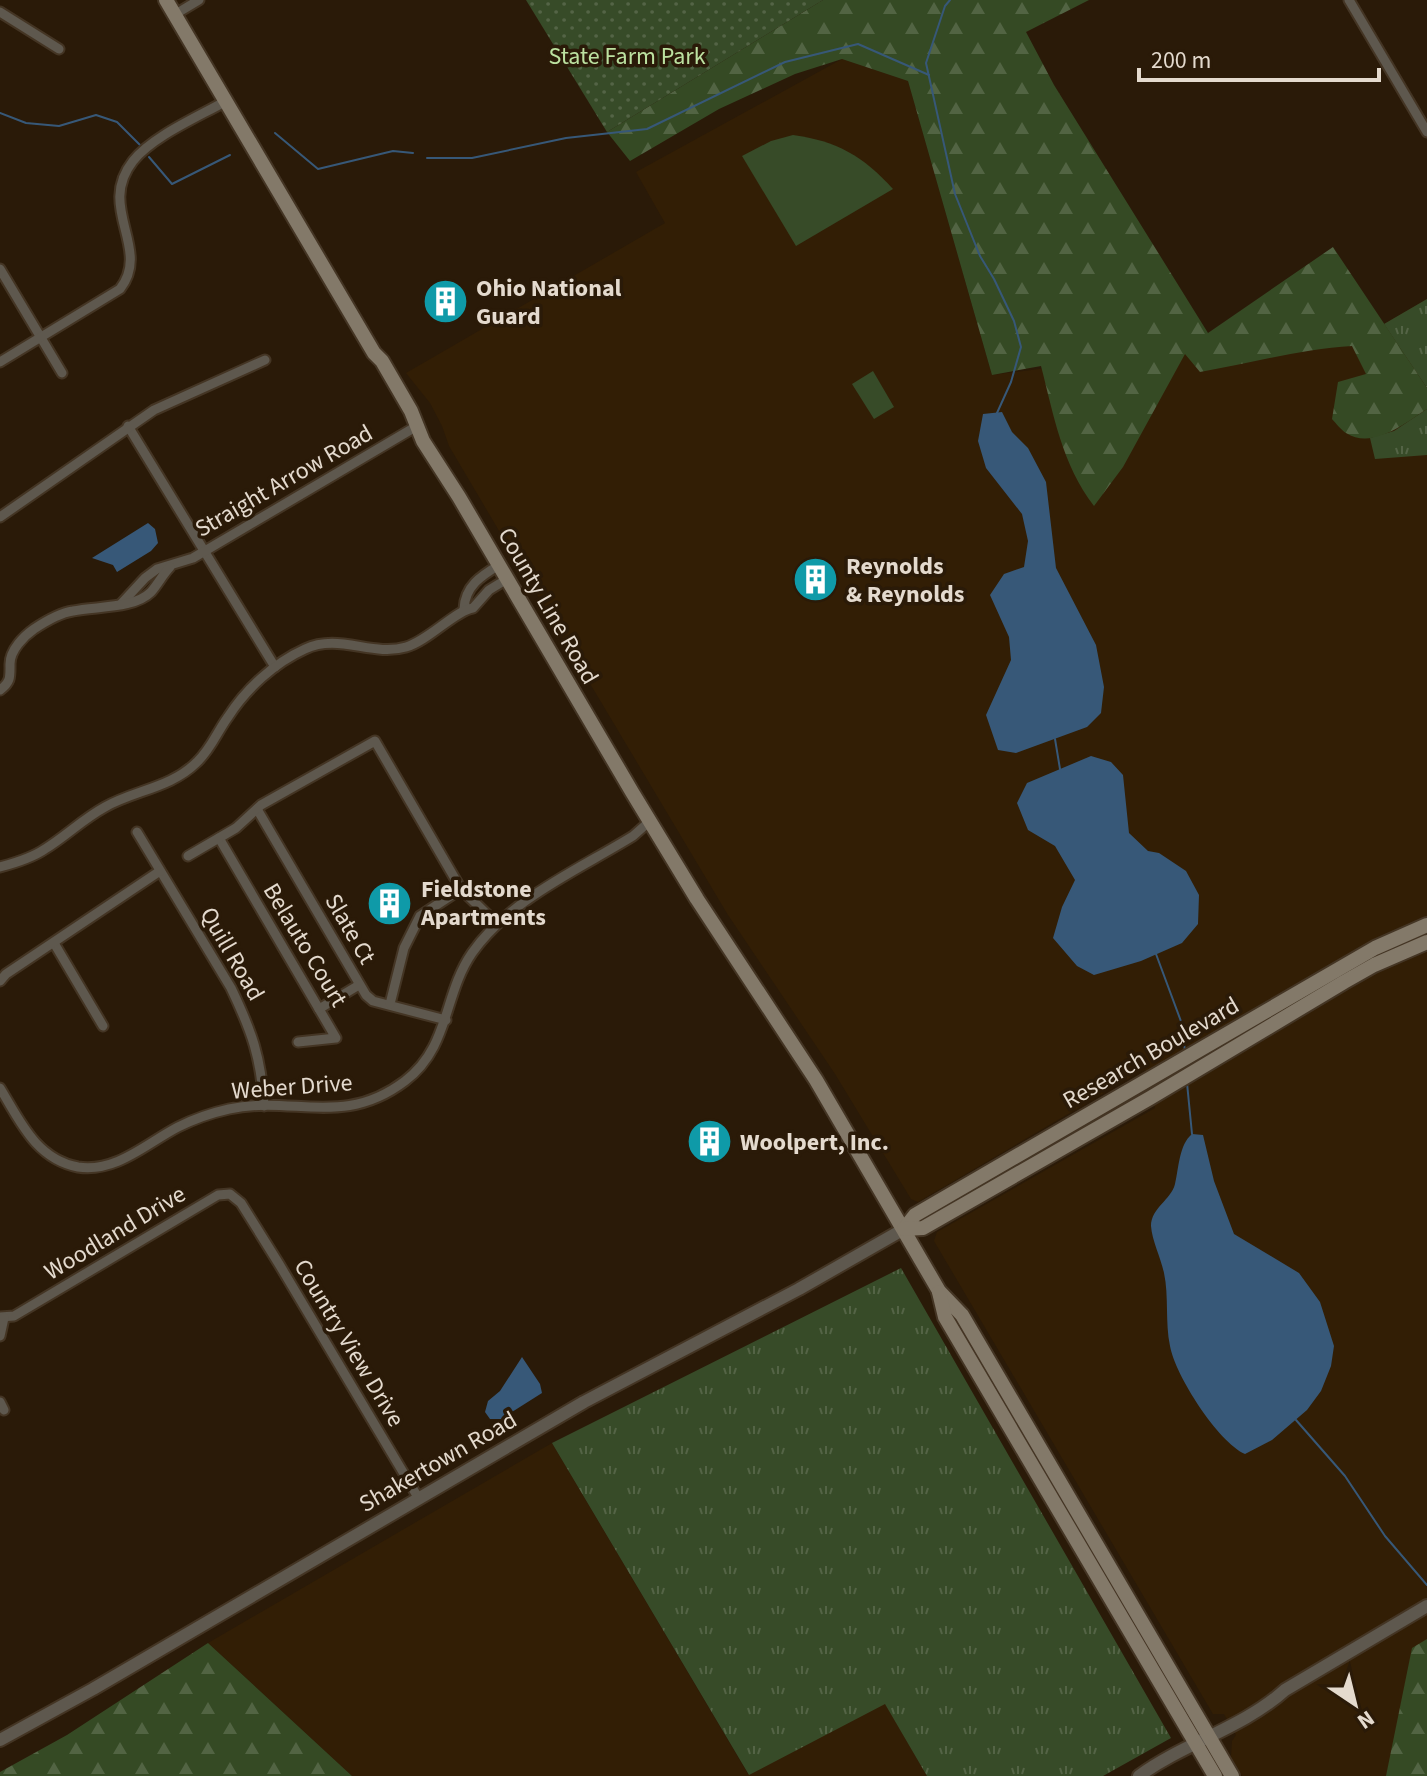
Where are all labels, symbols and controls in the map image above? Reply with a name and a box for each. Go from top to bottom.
scale bar [1139,32,1379,82]
park label: State Farm Park [548,39,706,74]
text: 200 m [1151,43,1211,78]
place label: Ohio National Guard [476,271,622,334]
building icon: Ohio National Guard [421,278,469,326]
street label: Straight Arrow Road [189,416,379,546]
street label: County Line Road [489,521,607,691]
place label: Reynolds & Reynolds [846,549,964,612]
building icon: Reynolds & Reynolds [791,556,839,604]
place label: Fieldstone Apartments [420,872,546,935]
street label: Belauto Court [254,876,356,1014]
building icon: Fieldstone Apartments [366,879,414,927]
street label: Slate Ct [316,887,384,971]
street label: Quill Road [191,900,273,1008]
street label: Research Boulevard [1056,988,1246,1118]
street label: Weber Drive [230,1065,354,1109]
building icon: Woolpert, Inc. [685,1118,733,1166]
place label: Woolpert, Inc. [740,1125,889,1160]
street label: Woodland Drive [38,1177,192,1289]
street label: Country View Drive [285,1252,413,1434]
street label: Shakertown Road [353,1403,523,1521]
north arrow [1315,1664,1395,1744]
text: N [1351,1702,1381,1737]

